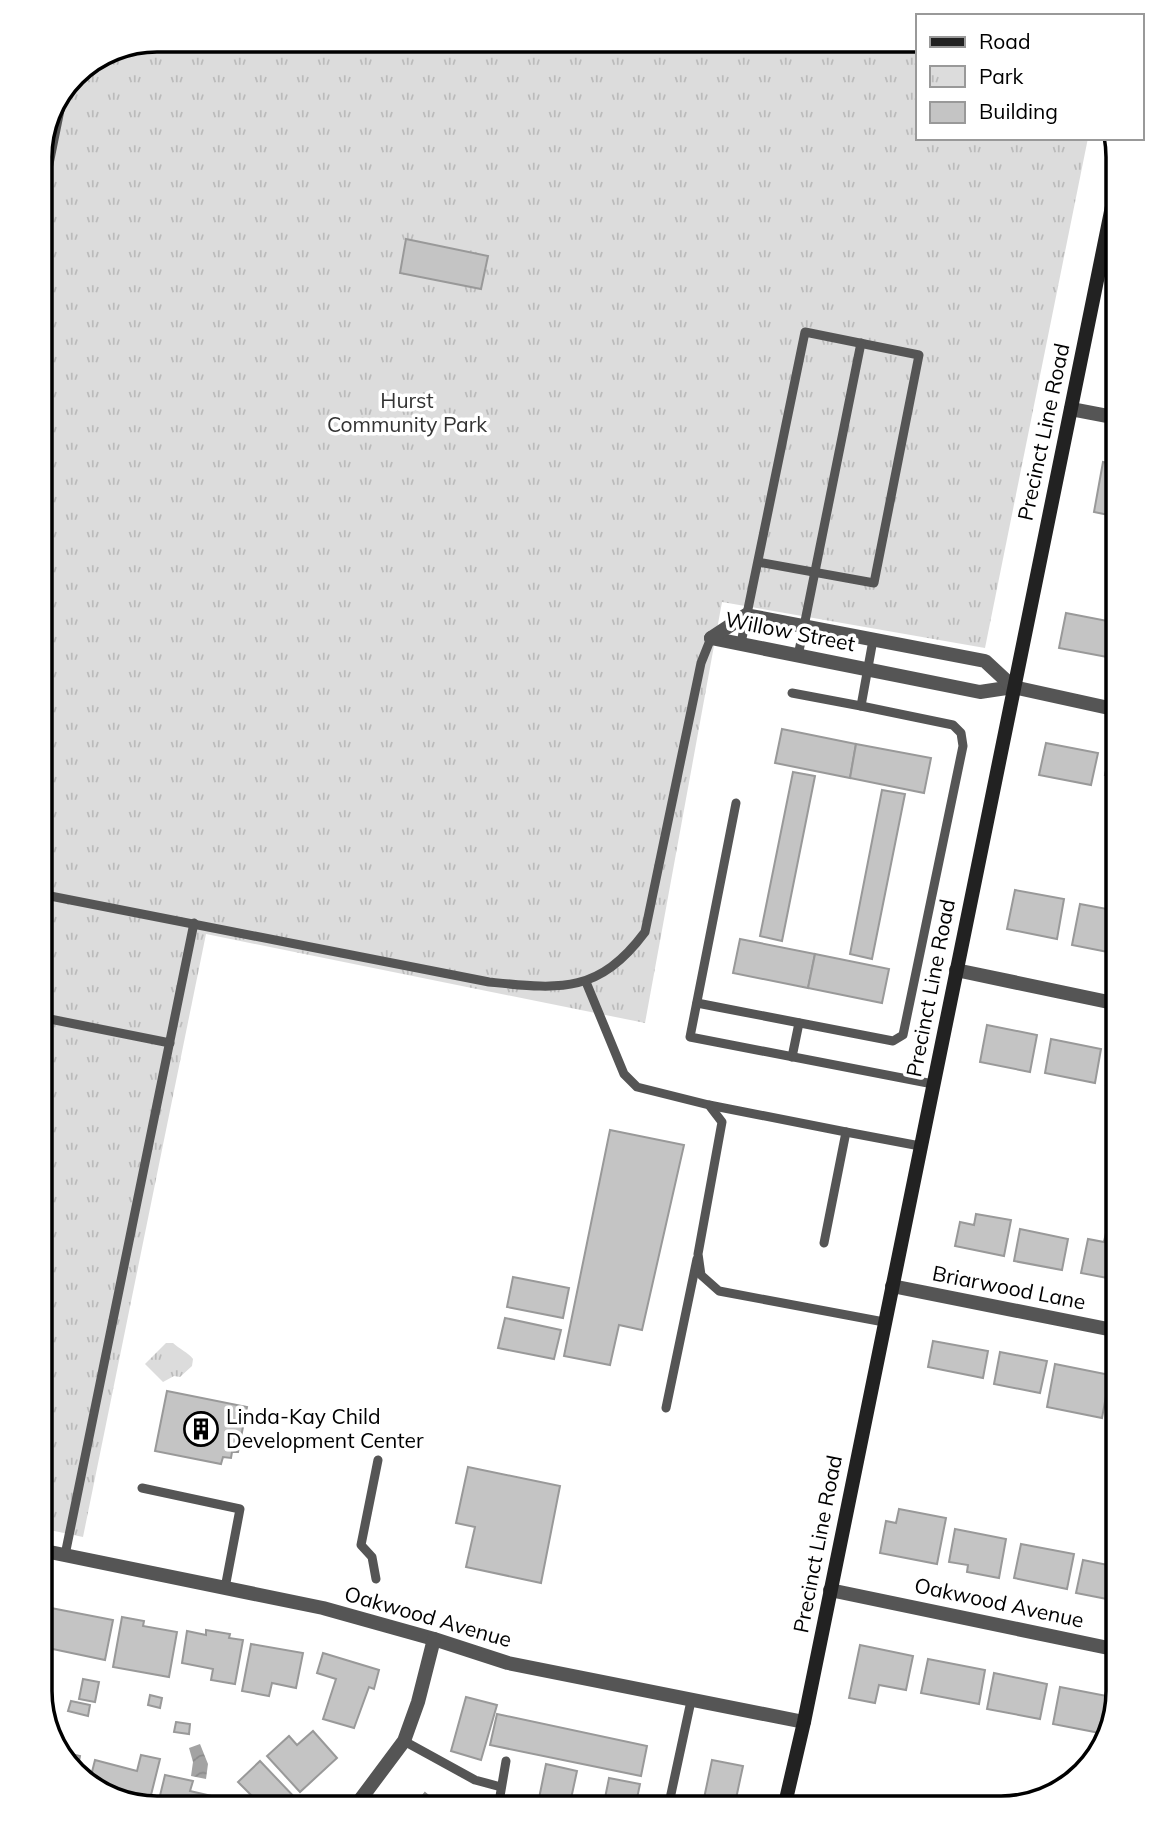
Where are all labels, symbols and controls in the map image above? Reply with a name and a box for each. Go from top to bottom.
legend [916,14,1144,140]
text: Road [979,28,1030,54]
text: Park [979,63,1023,89]
text: Building [979,98,1058,124]
street label: Precinct Line Road [1012,341,1074,523]
park label: Hurst Community Park [327,387,487,437]
street label: Willow Street [723,606,857,656]
street label: Precinct Line Road [900,897,960,1079]
street label: Briarwood Lane [930,1259,1088,1315]
place label: Linda-Kay Child Development Center [226,1403,424,1453]
building icon: Linda-Kay Child Development Center [182,1410,220,1448]
street label: Precinct Line Road [787,1453,847,1635]
street label: Oakwood Avenue [912,1571,1086,1633]
street label: Oakwood Avenue [342,1580,515,1652]

